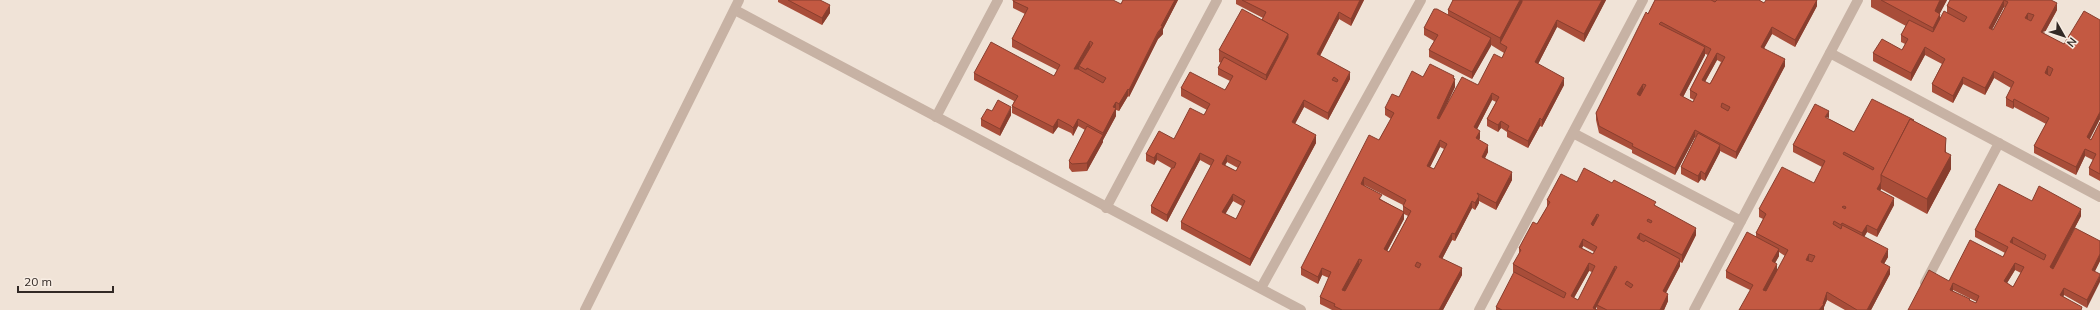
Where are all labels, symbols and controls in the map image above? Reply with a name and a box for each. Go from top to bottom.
north arrow [2044,16,2084,56]
text: N [2064,35,2080,50]
scale bar [18,268,113,294]
text: 20 m [24,274,52,289]

